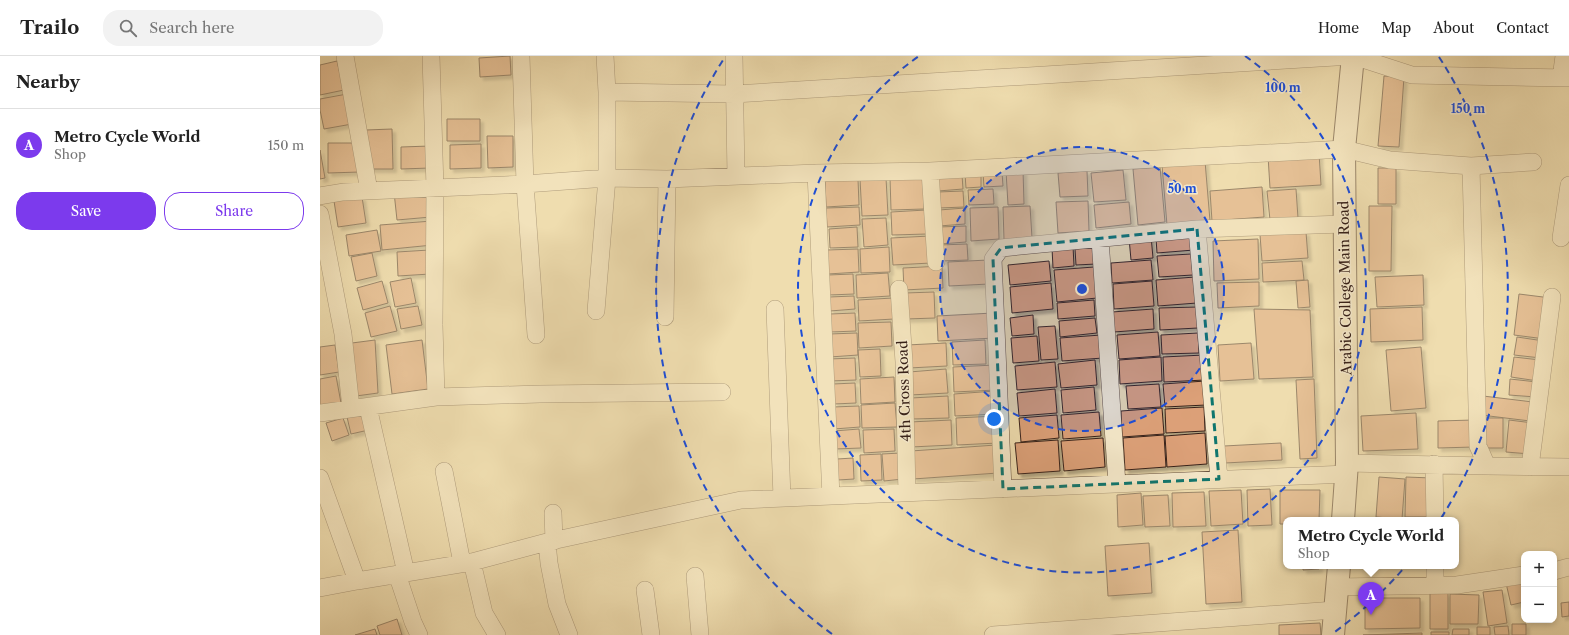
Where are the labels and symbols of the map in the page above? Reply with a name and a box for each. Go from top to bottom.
text: 100 m [1265,80,1301,95]
text: 150 m [1451,101,1485,116]
text: 50 m [1167,181,1197,196]
street label: Arabic College Main Road [1334,200,1356,376]
centre of rings [1075,282,1089,296]
street label: 4th Cross Road [893,340,915,442]
your location [984,409,1004,429]
pin: A [1358,582,1384,615]

